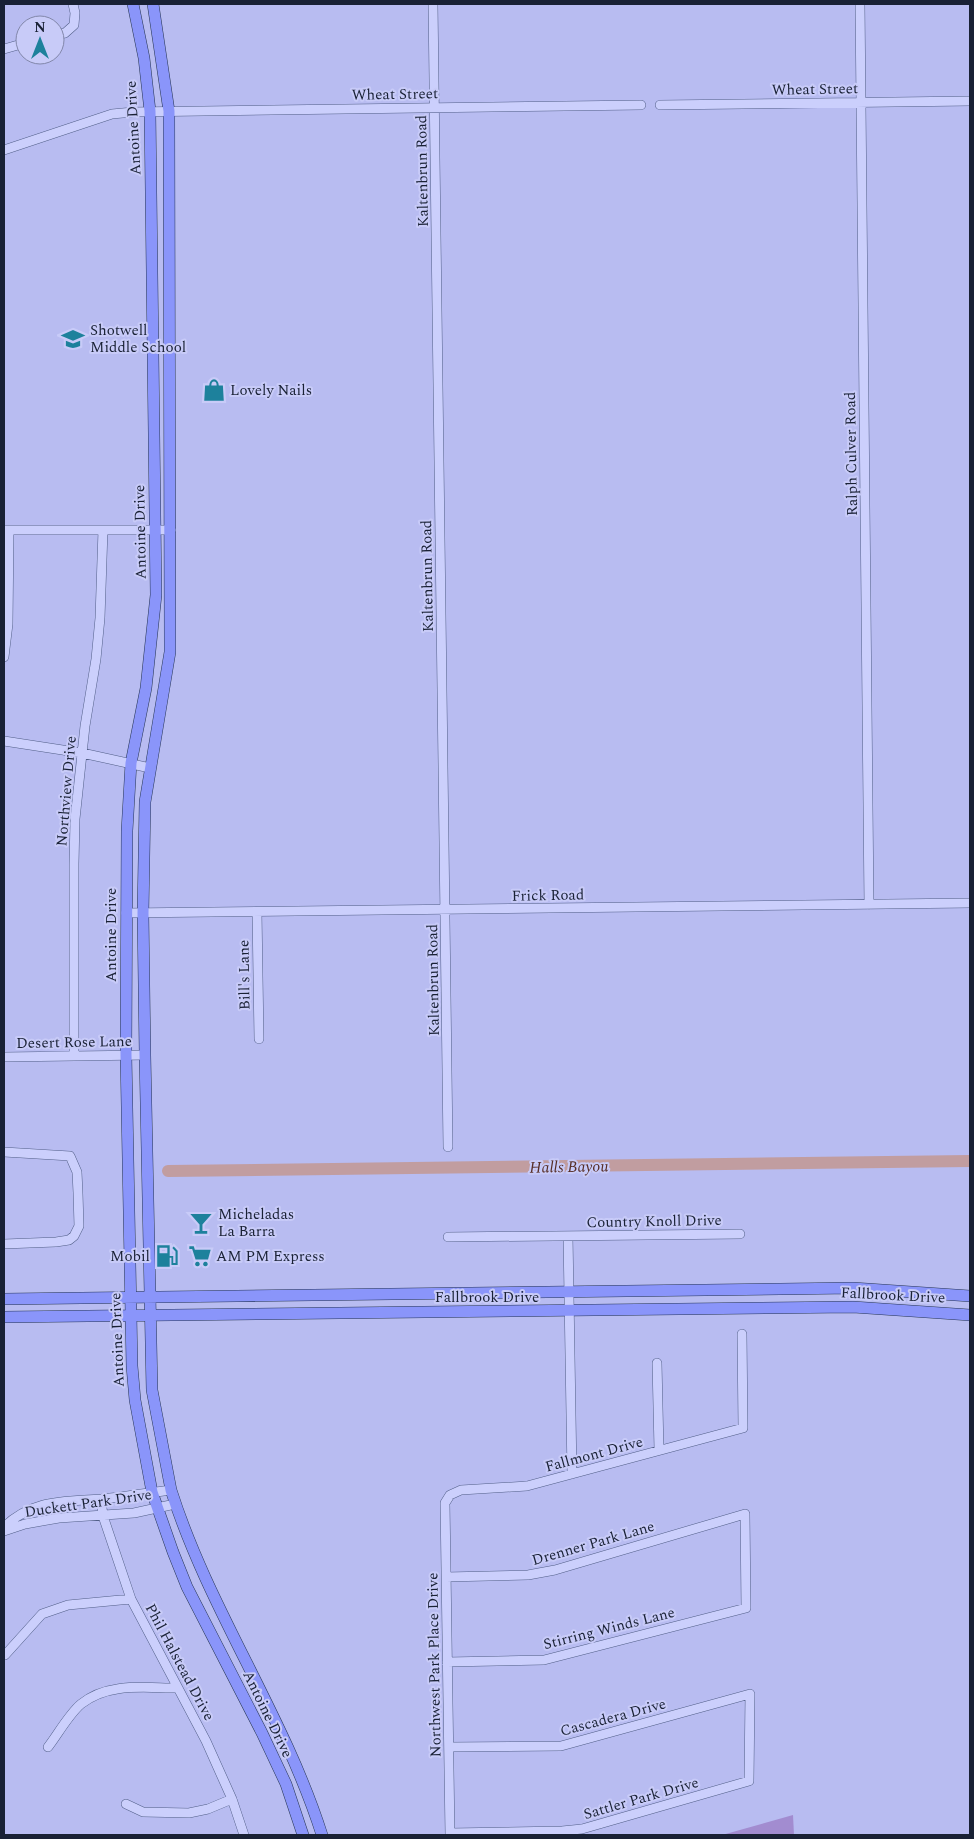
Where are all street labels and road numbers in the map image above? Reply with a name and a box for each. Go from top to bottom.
street label: Wheat Street [772,77,858,102]
street label: Antoine Drive [120,80,147,176]
street label: Wheat Street [352,82,438,107]
street label: Kaltenbrun Road [410,115,435,227]
street label: Ralph Culver Road [839,392,864,516]
street label: Antoine Drive [128,485,153,579]
street label: Kaltenbrun Road [415,520,440,632]
street label: Northview Drive [50,735,83,847]
street label: Frick Road [512,883,584,908]
street label: Antoine Drive [100,888,123,982]
street label: Kaltenbrun Road [421,924,446,1036]
street label: Bill's Lane [232,940,257,1010]
street label: Desert Rose Lane [16,1030,132,1055]
street label: Country Knoll Drive [586,1209,722,1234]
street label: Fallbrook Drive [840,1281,946,1310]
street label: Fallbrook Drive [435,1286,539,1309]
street label: Antoine Drive [104,1292,131,1388]
street label: Fallmont Drive [543,1430,646,1479]
street label: Duckett Park Drive [23,1483,153,1524]
street label: Drenner Park Lane [529,1515,657,1572]
street label: Northwest Park Place Drive [421,1572,448,1758]
street label: Phil Halstead Drive [139,1599,220,1725]
street label: Stirring Winds Lane [541,1601,677,1656]
street label: Antoine Drive [236,1667,299,1762]
street label: Cascadera Drive [558,1692,669,1743]
street label: Sattler Park Drive [581,1771,702,1826]

